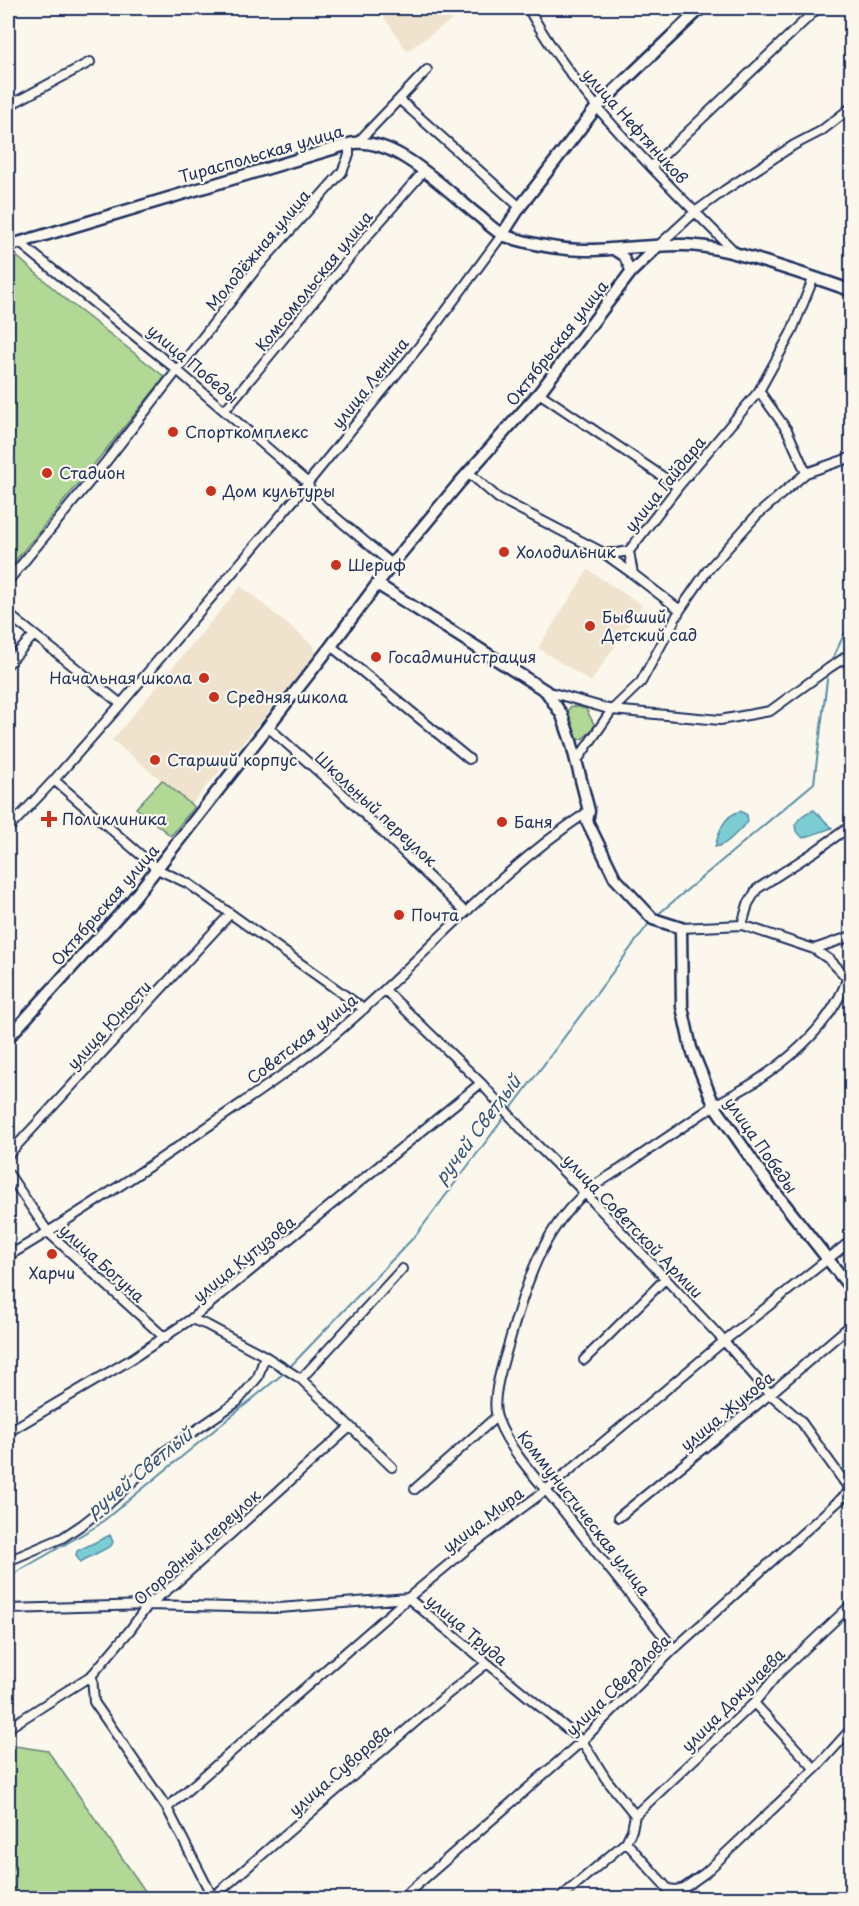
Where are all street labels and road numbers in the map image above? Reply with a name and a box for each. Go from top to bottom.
street label: улица Нефтяников [577,62,694,189]
street label: Тираспольская улица [176,118,346,188]
street label: Молодёжная улица [199,184,315,315]
street label: Комсомольская улица [249,205,377,356]
street label: Октябрьская улица [499,274,613,410]
street label: улица Победы [143,318,245,409]
street label: улица Ленина [325,332,413,433]
street label: улица Гайдара [618,430,711,537]
street label: Школьный переулок [310,745,444,872]
street label: Октябрьская улица [45,838,164,970]
street label: улица Юности [61,974,156,1074]
street label: Советская улица [241,987,362,1089]
street label: улица Победы [720,1091,804,1198]
street label: улица Советской Армии [558,1148,709,1303]
street label: улица Кутузова [187,1209,300,1307]
street label: улица Богуна [55,1217,151,1307]
street label: улица Жукова [674,1365,779,1456]
street label: Коммунистическая улица [513,1425,657,1600]
street label: улица Мира [437,1481,528,1558]
street label: Огородный переулок [128,1482,265,1610]
street label: улица Труда [422,1588,514,1671]
street label: улица Свердлова [560,1628,675,1741]
street label: улица Докучаева [675,1642,790,1757]
street label: улица Суворова [283,1718,396,1821]

